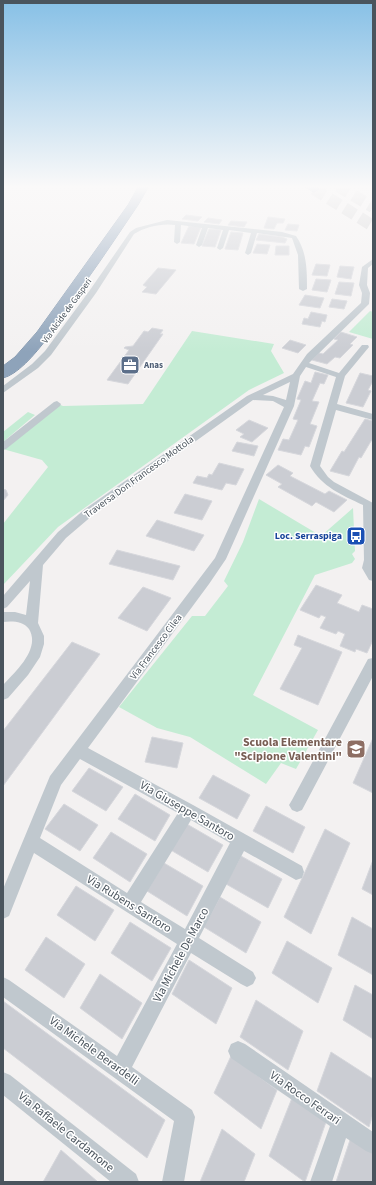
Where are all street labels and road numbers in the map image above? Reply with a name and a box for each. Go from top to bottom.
street label: Via Alcide de Gasperi [39,276,95,346]
street label: Traversa Don Francesco Mottola [81,432,197,522]
street label: Via Francesco Cilea [127,611,185,683]
street label: Via Giuseppe Santoro [136,777,238,845]
street label: Via Rubens Santoro [83,871,175,937]
street label: Via Michele De Marco [149,905,213,1005]
street label: Via Michele Berardelli [46,1013,142,1089]
street label: Via Rocco Ferrari [266,1067,344,1129]
street label: Via Raffaele Cardamone [14,1088,118,1176]

